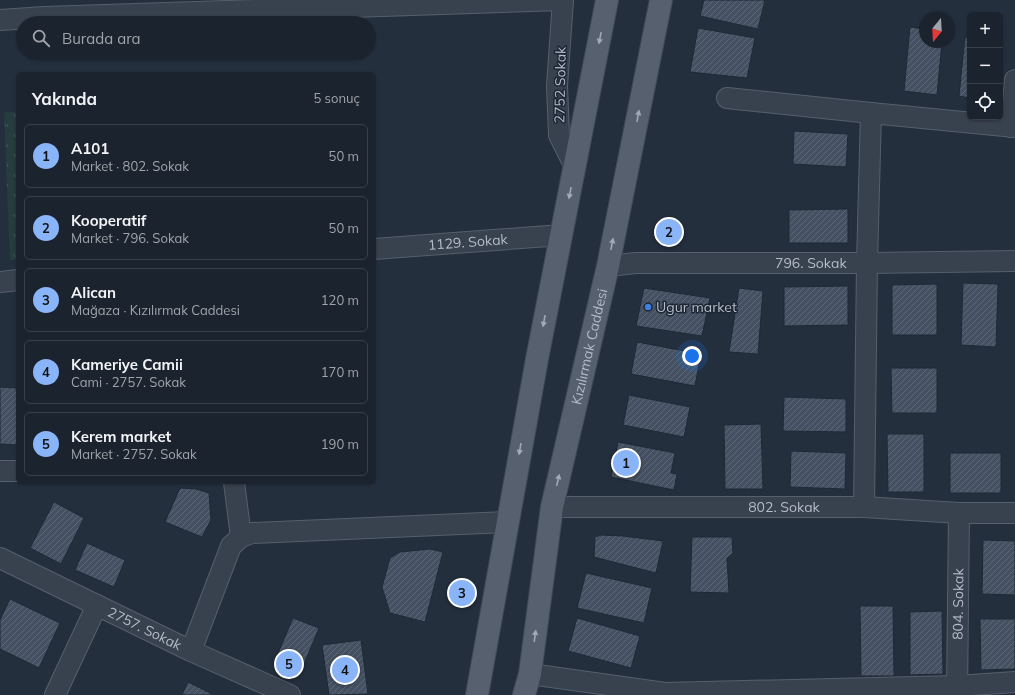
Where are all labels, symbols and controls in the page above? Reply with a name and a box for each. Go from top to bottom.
north arrow [919,12,955,48]
map controls [967,12,1003,120]
button: + [967,12,1003,48]
search box [16,16,376,60]
icon: search [30,27,52,49]
text: Burada ara [62,29,141,48]
one-way arrow [597,32,603,44]
street label: 2752 Sokak [550,46,570,124]
button: − [967,48,1003,84]
button: locate [967,84,1003,120]
text: Yakında [32,88,97,109]
text: 5 sonuç [313,90,360,106]
one-way arrow [635,110,641,122]
text: A101 [71,139,109,158]
text: 1 [42,148,50,164]
text: 50 m [329,148,359,164]
text: Market · 802. Sokak [71,158,189,174]
one-way arrow [566,187,572,199]
text: Kooperatif [71,211,146,230]
pin: 2 [656,217,682,247]
text: 2 [42,220,50,236]
text: 50 m [329,220,359,236]
text: Market · 796. Sokak [71,230,189,246]
street label: 1129. Sokak [427,230,509,254]
one-way arrow [610,237,616,250]
street label: 796. Sokak [775,254,847,272]
text: Alican [71,283,116,302]
street label: Kızılırmak Caddesi [567,287,611,406]
text: 3 [42,292,50,308]
text: 120 m [321,292,359,308]
place label: Ugur market [656,298,737,316]
text: Mağaza · Kızılırmak Caddesi [71,302,240,318]
marker: Ugur market [643,302,653,312]
one-way arrow [541,315,547,327]
your location [682,346,702,366]
text: Kameriye Camii [71,355,183,374]
text: 4 [42,364,50,380]
text: 170 m [321,364,359,380]
text: Cami · 2757. Sokak [71,374,186,390]
text: Kerem market [71,427,171,446]
text: 5 [42,436,50,452]
text: 190 m [321,436,359,452]
one-way arrow [517,442,523,455]
text: Market · 2757. Sokak [71,446,197,462]
pin: 1 [613,448,639,478]
one-way arrow [556,473,562,486]
street label: 802. Sokak [748,498,821,516]
street label: 804. Sokak [949,567,967,640]
pin: 3 [449,578,475,608]
street label: 2757. Sokak [105,603,185,654]
one-way arrow [532,630,538,642]
pin: 5 [276,649,302,679]
pin: 4 [332,655,358,685]

